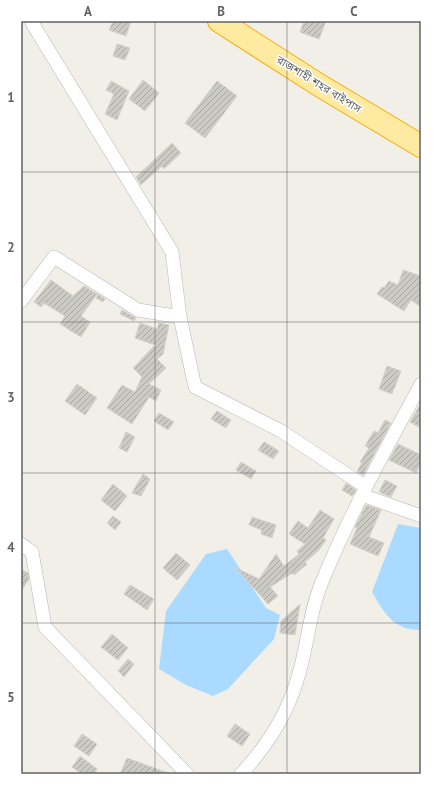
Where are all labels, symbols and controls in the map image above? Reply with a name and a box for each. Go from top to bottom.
text: A [84,3,92,20]
text: B [217,3,225,20]
text: C [350,3,358,20]
street label: রাজশাহী শহর বাইপাস [273,52,364,116]
text: 1 [7,89,15,106]
text: 2 [7,239,15,256]
text: 3 [7,389,15,406]
text: 4 [7,539,15,556]
text: 5 [7,689,15,706]

